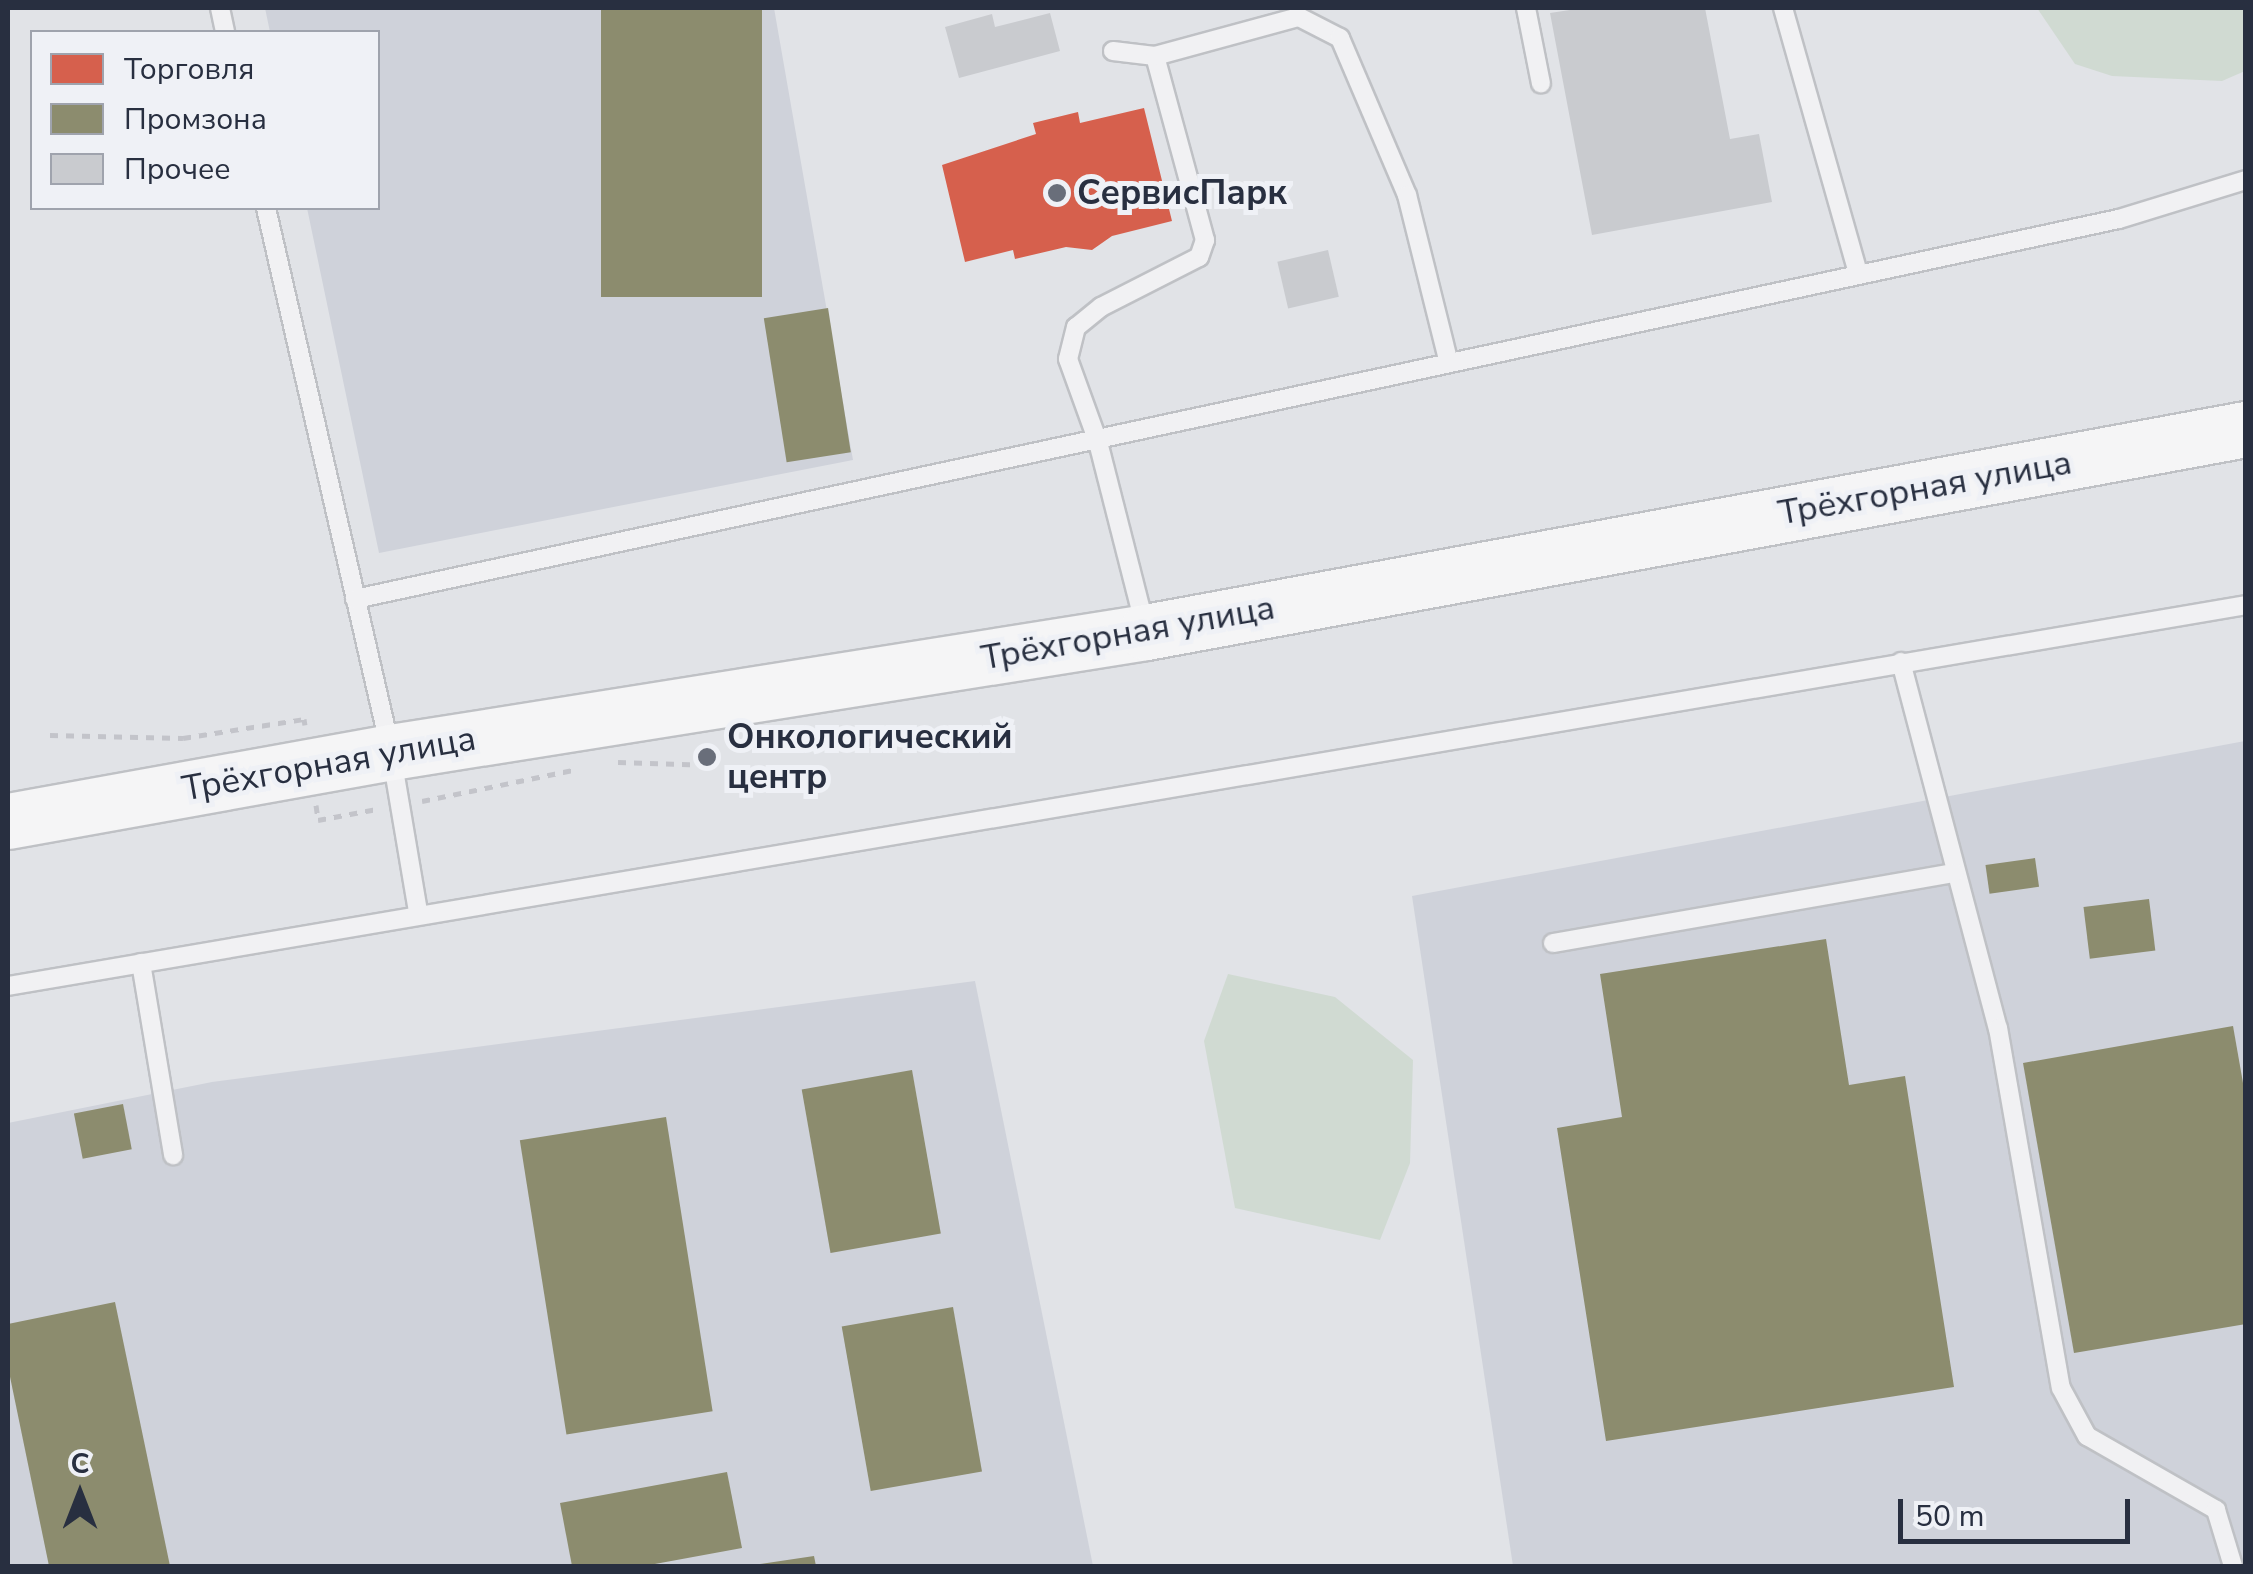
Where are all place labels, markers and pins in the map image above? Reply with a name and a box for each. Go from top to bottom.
place label: СервисПарк [1077,172,1287,214]
marker: СервисПарк [1046,182,1068,204]
place label: Онкологический центр [727,716,1013,798]
marker: Онкологический центр [696,746,718,768]

